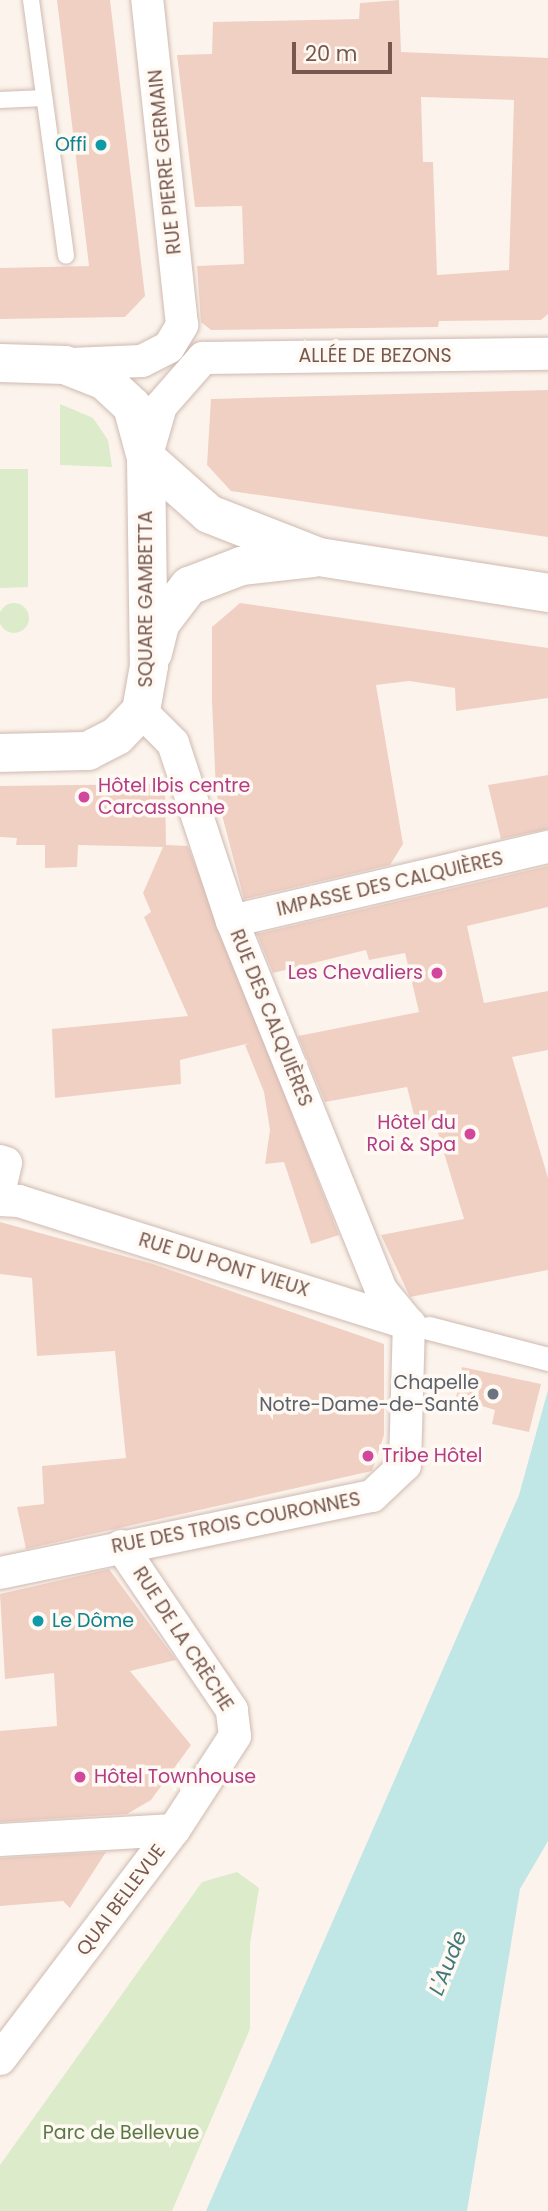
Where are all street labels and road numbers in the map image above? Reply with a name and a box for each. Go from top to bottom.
street label: RUE PIERRE GERMAIN [144,68,186,256]
street label: ALLÉE DE BEZONS [298,345,452,367]
street label: SQUARE GAMBETTA [135,511,157,687]
street label: IMPASSE DES CALQUIÈRES [275,847,505,921]
street label: RUE DES CALQUIÈRES [225,926,317,1110]
street label: RUE DU PONT VIEUX [136,1228,312,1302]
street label: RUE DES TROIS COURONNES [110,1488,362,1558]
street label: RUE DE LA CRÈCHE [128,1563,238,1715]
street label: QUAI BELLEVUE [72,1840,170,1960]

